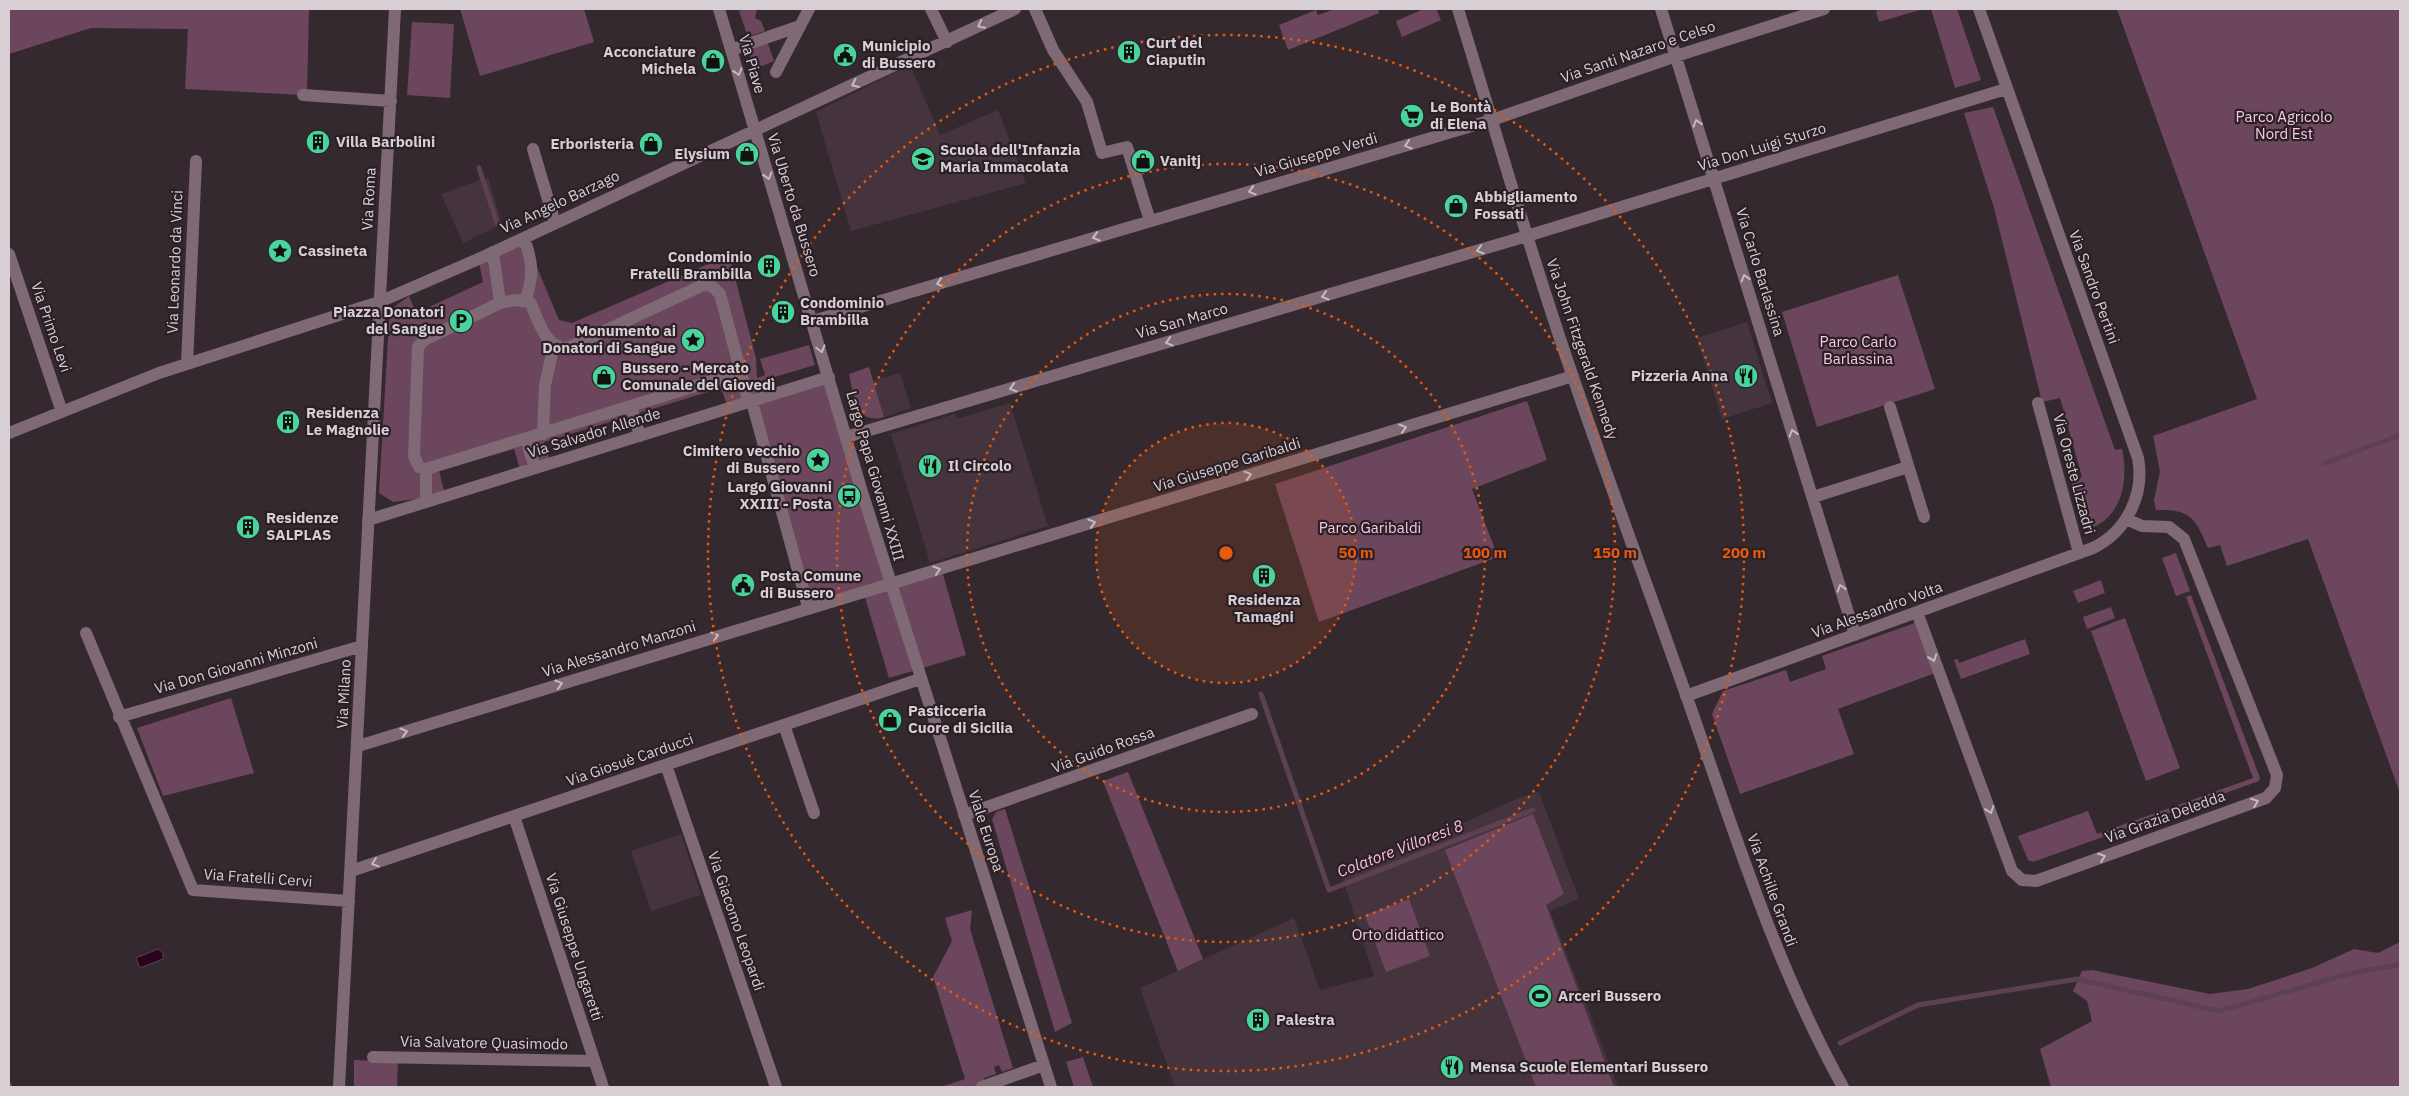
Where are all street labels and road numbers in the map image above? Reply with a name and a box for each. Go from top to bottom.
street label: Via Santi Nazaro e Celso [1558,16,1718,87]
street label: Via Piave [735,32,770,96]
street label: Via Don Luigi Sturzo [1695,118,1828,175]
street label: Via Giuseppe Verdi [1252,128,1379,181]
street label: Via Uberto da Bussero [764,131,825,279]
street label: Via Angelo Barzago [497,166,622,237]
street label: Via Roma [357,167,380,231]
street label: Via Leonardo da Vinci [162,190,187,334]
street label: Via Carlo Barlassina [1732,205,1789,338]
street label: Via Sandro Pertini [2065,227,2124,346]
street label: Via John Fitzgerald Kennedy [1543,256,1623,442]
street label: Via Primo Levi [27,279,76,375]
street label: Via San Marco [1134,298,1230,343]
street label: Largo Papa Giovanni XXIII [842,389,909,563]
street label: Via Salvador Allende [525,403,663,462]
street label: Via Oreste Lizzadri [2049,411,2100,536]
street label: Via Giuseppe Garibaldi [1151,433,1303,496]
street label: Via Alessandro Volta [1809,577,1945,642]
street label: Via Alessandro Manzoni [540,616,698,681]
street label: Via Don Giovanni Minzoni [152,633,320,698]
street label: Via Milano [332,659,355,729]
street label: Via Guido Rossa [1049,722,1157,777]
street label: Via Giosuè Carducci [564,729,696,790]
street label: Via Grazia Deledda [2102,786,2228,847]
street label: Viale Europa [964,788,1009,874]
street label: Via Achille Grandi [1743,831,1802,949]
street label: Via Giacomo Leopardi [704,849,769,993]
street label: Via Fratelli Cervi [203,864,313,891]
street label: Via Giuseppe Ungaretti [542,871,607,1023]
street label: Via Salvatore Quasimodo [400,1032,568,1053]

